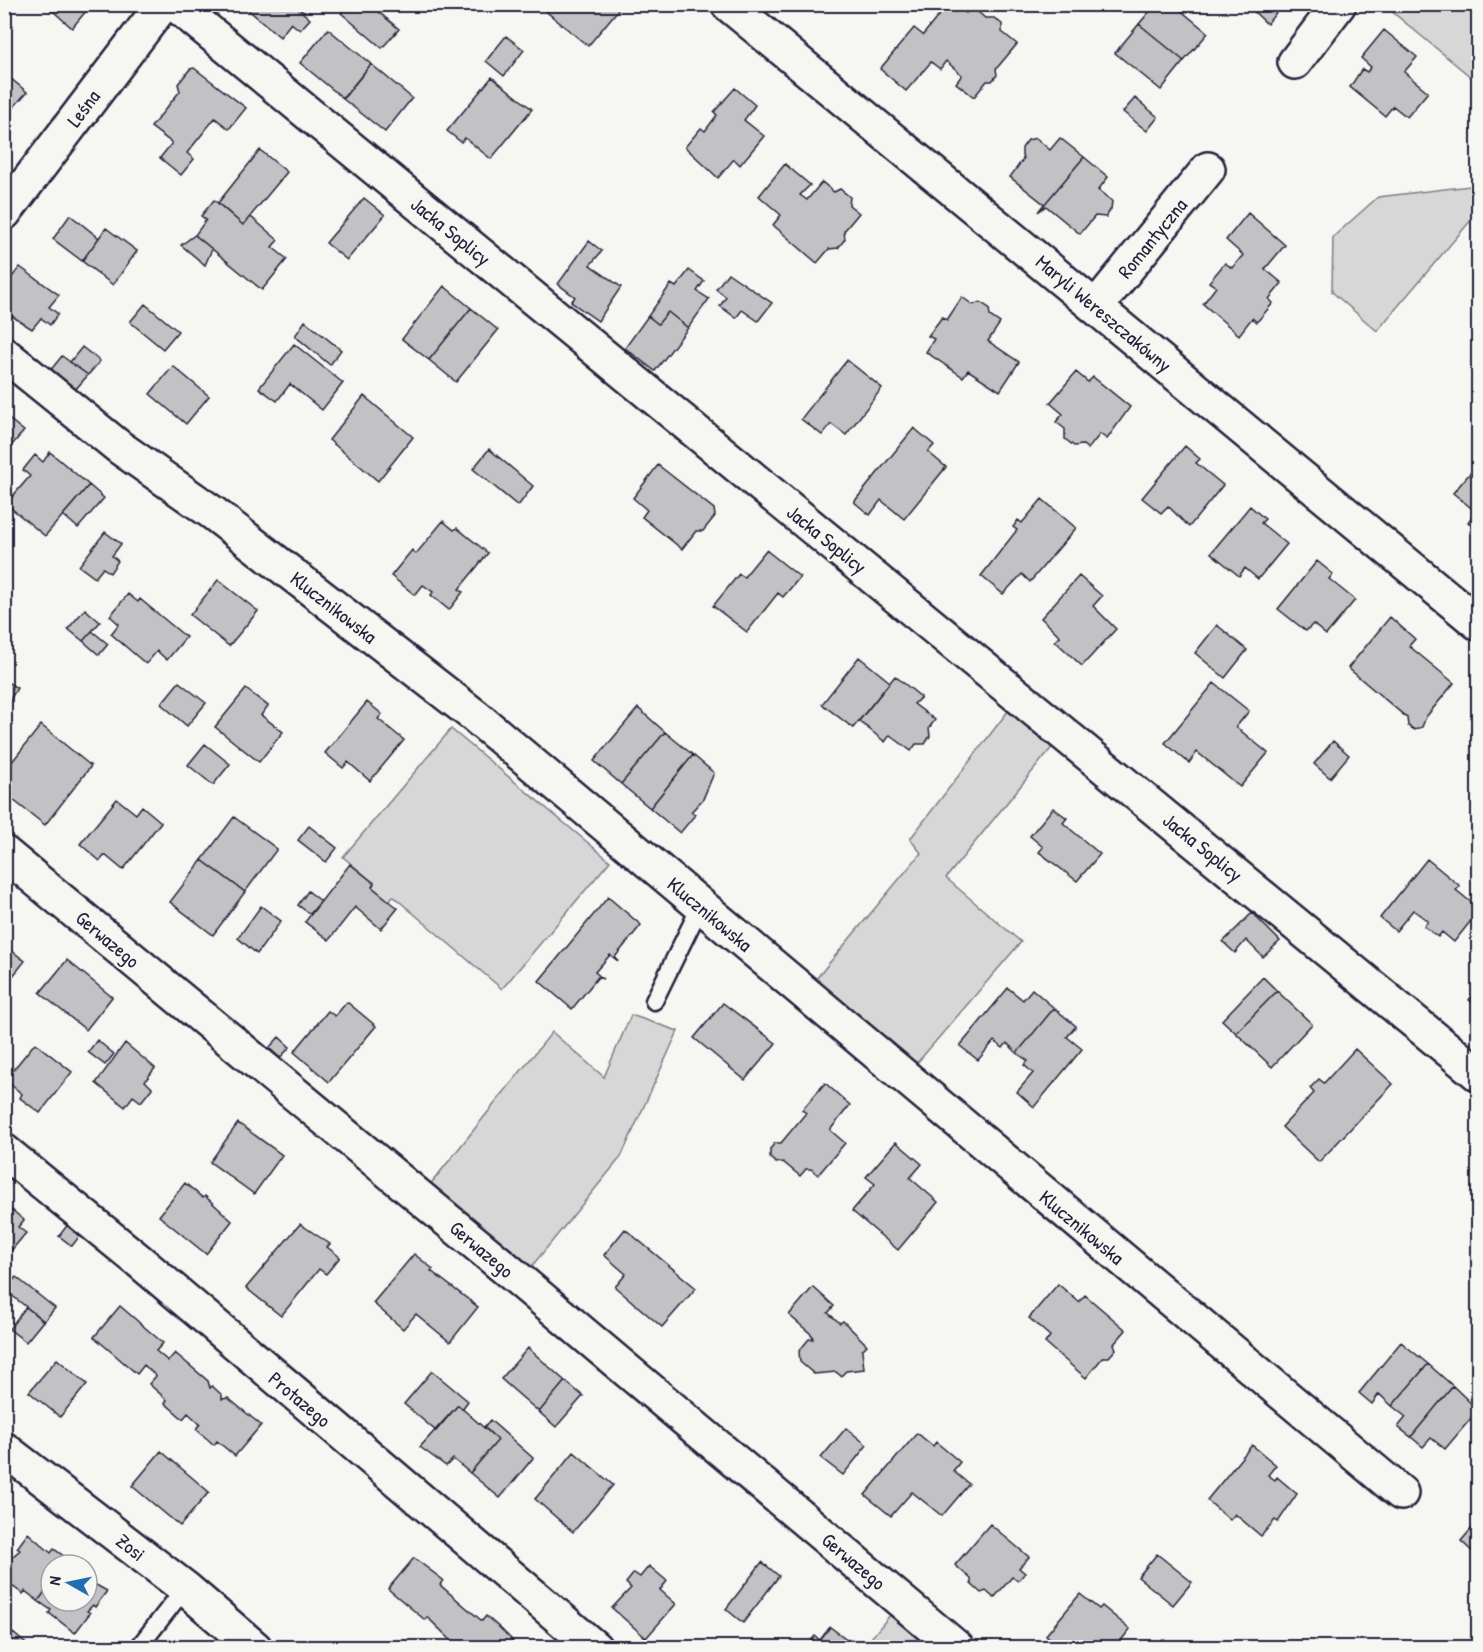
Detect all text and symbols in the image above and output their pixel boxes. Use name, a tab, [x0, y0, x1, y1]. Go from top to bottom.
street label: Leśna	[60, 84, 106, 132]
street label: Jacka Soplicy	[405, 190, 497, 272]
street label: Romantyczna	[1111, 192, 1193, 284]
street label: Maryli Wereszczakówny	[1030, 248, 1178, 378]
street label: Jacka Soplicy	[781, 498, 873, 580]
street label: Klucznikowska	[285, 565, 383, 649]
street label: Jacka Soplicy	[1157, 806, 1249, 888]
street label: Klucznikowska	[662, 871, 758, 958]
street label: Gerwazego	[70, 904, 146, 974]
street label: Klucznikowska	[1034, 1184, 1130, 1271]
street label: Gerwazego	[444, 1214, 520, 1284]
street label: Protazego	[263, 1365, 337, 1433]
street label: Gerwazego	[816, 1526, 892, 1596]
street label: Zosi	[111, 1527, 151, 1567]
north arrow	[39, 1553, 99, 1613]
text: N	[43, 1574, 66, 1587]

